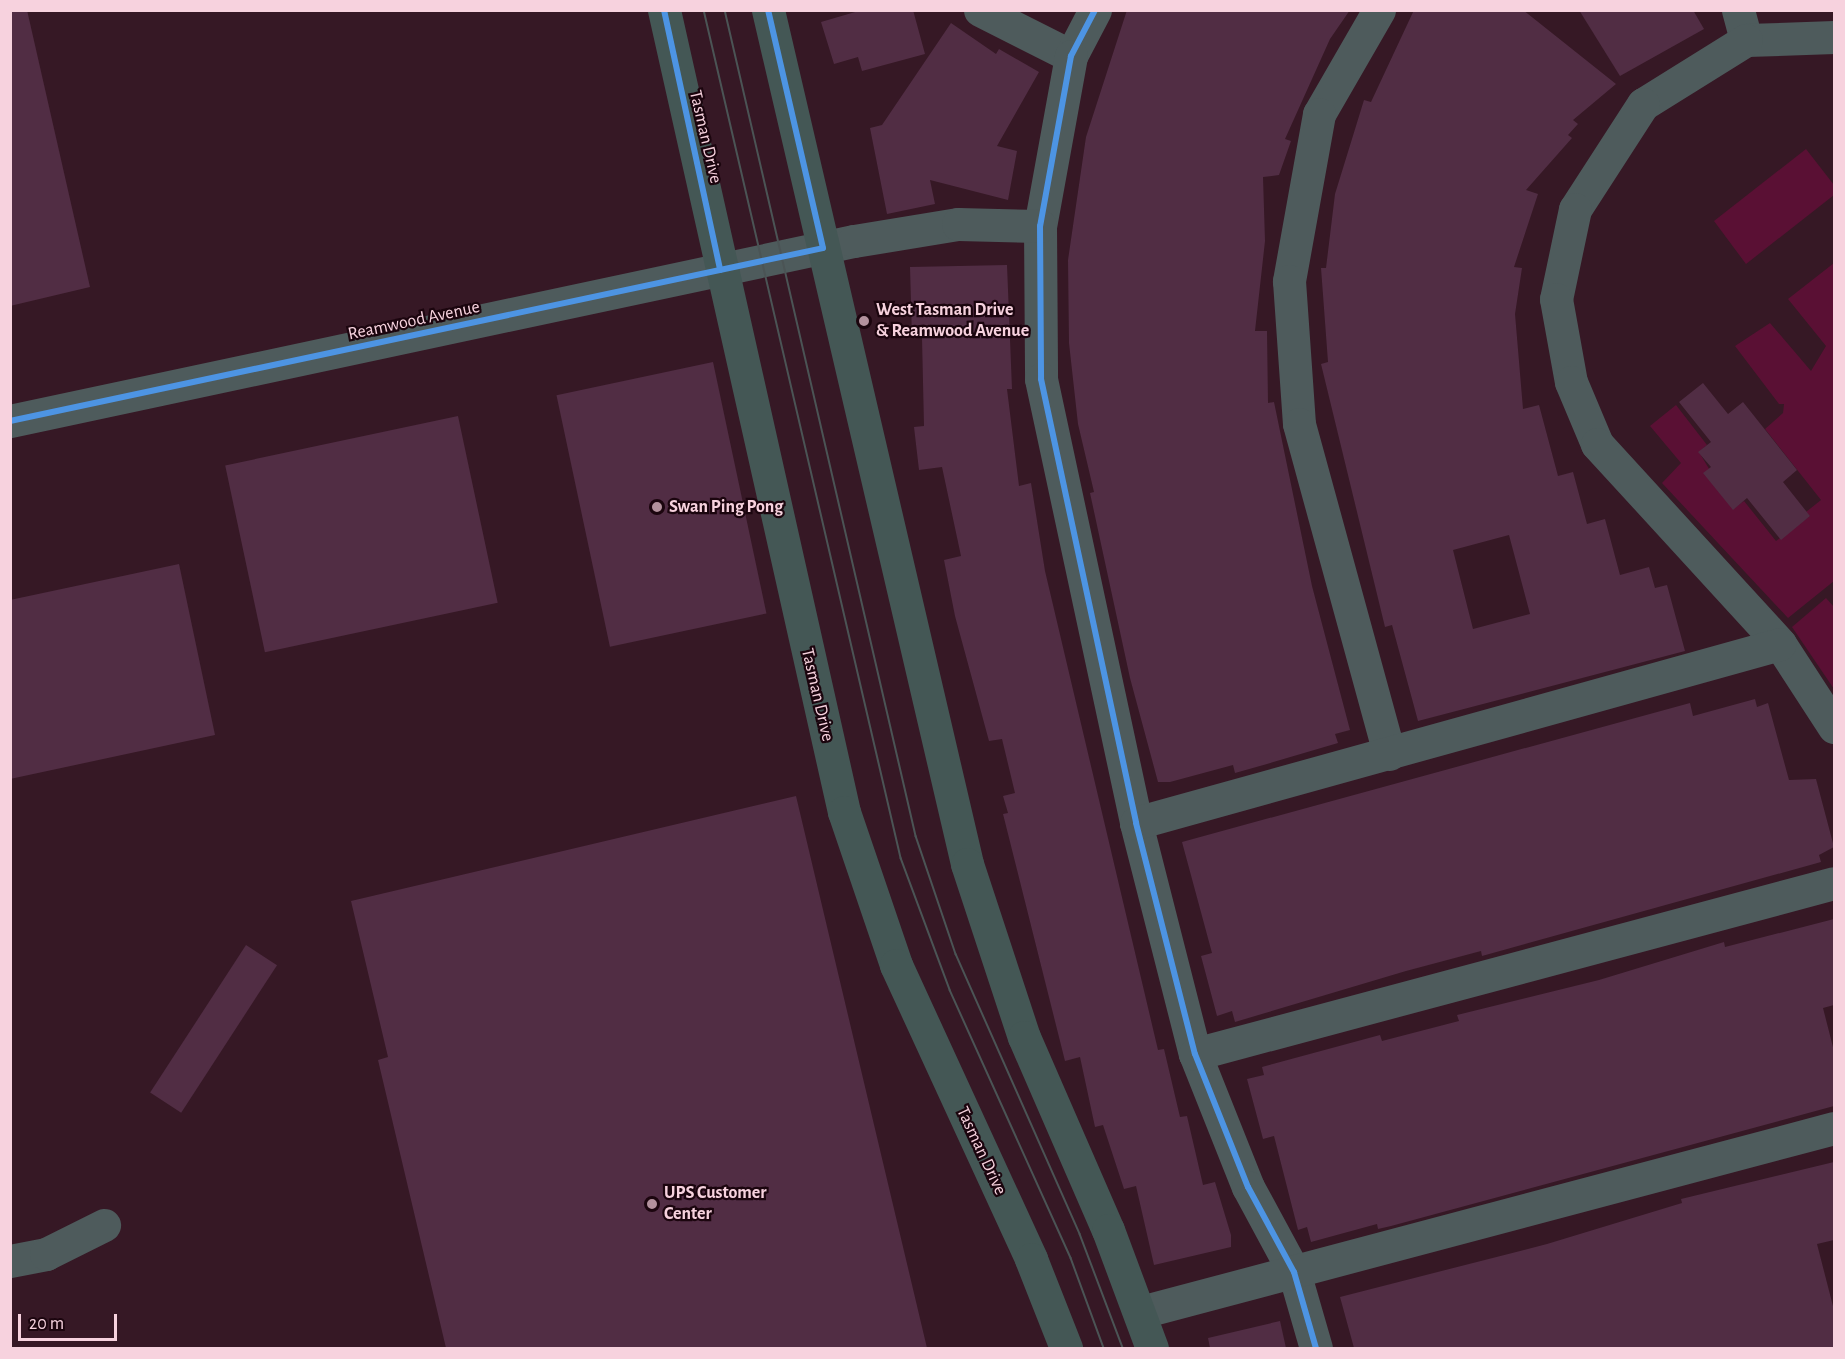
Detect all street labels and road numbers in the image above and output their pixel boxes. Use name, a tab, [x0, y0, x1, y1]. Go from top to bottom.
street label: Tasman Drive	[684, 88, 726, 186]
street label: Reamwood Avenue	[346, 296, 482, 346]
street label: Tasman Drive	[796, 646, 838, 744]
street label: Tasman Drive	[951, 1103, 1011, 1199]

